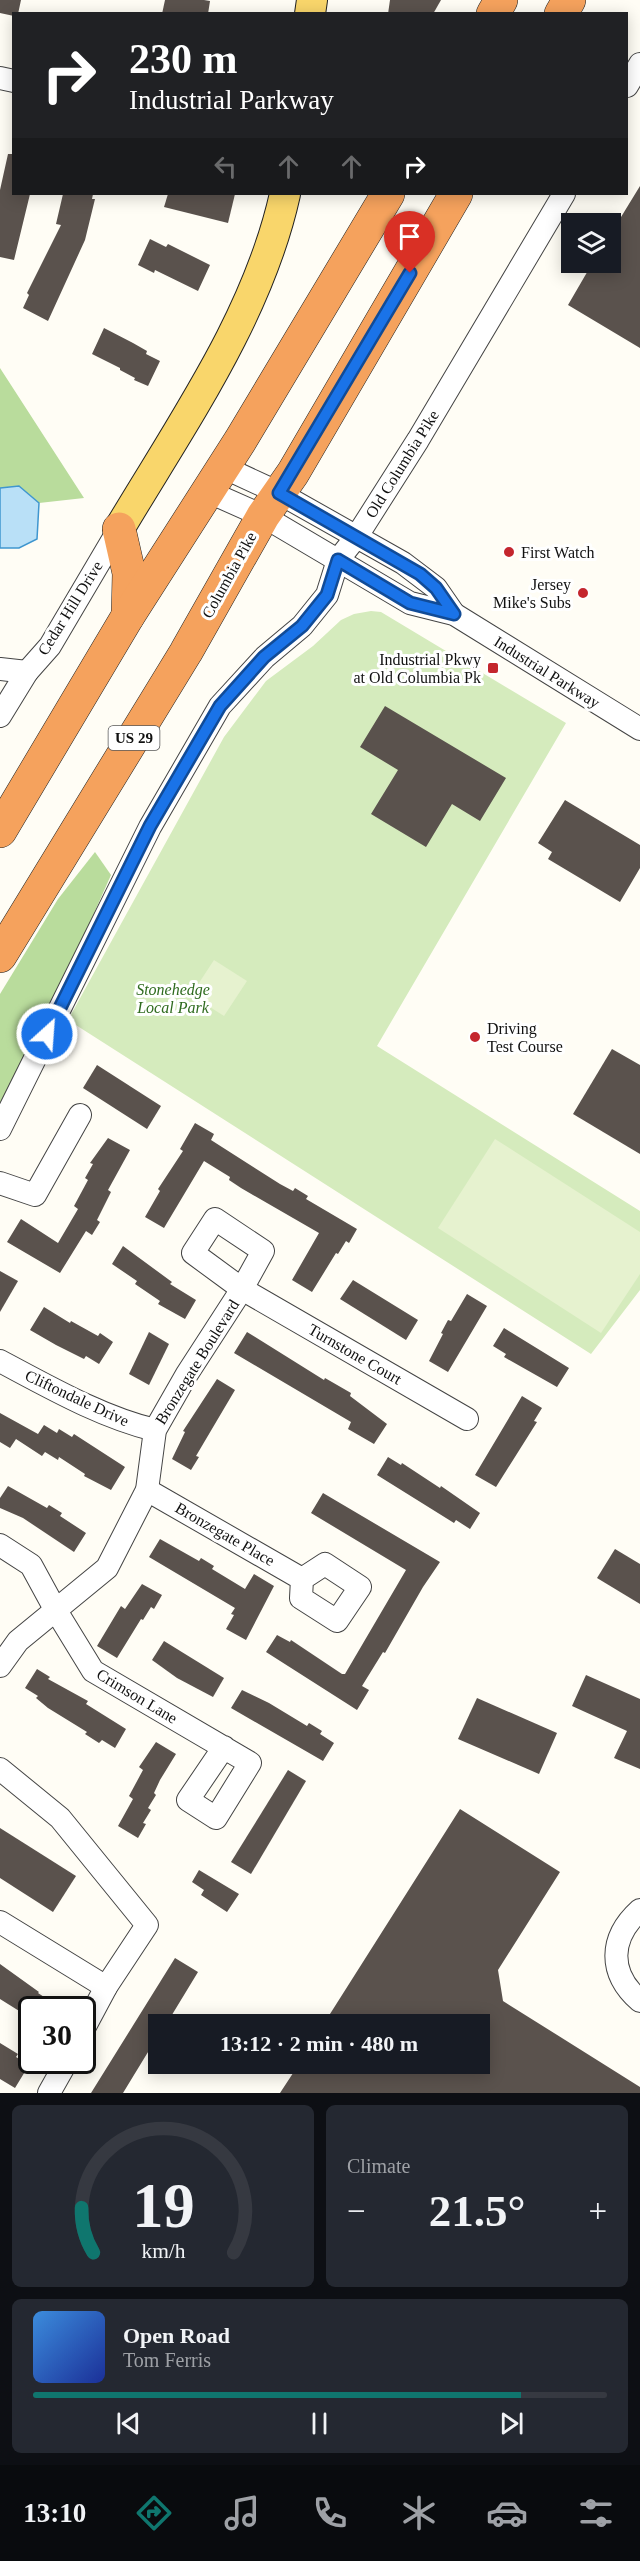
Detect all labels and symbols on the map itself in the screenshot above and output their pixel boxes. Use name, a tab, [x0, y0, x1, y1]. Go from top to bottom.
pin	[384, 211, 435, 273]
street label: Old Columbia Pike	[362, 407, 442, 521]
street label: Columbia Pike	[198, 529, 260, 621]
place label: First Watch	[521, 544, 595, 561]
marker: First Watch	[502, 545, 516, 559]
street label: Cedar Hill Drive	[34, 558, 106, 658]
place label: Jersey Mike's Subs	[493, 576, 571, 611]
marker: Jersey Mike's Subs	[576, 586, 590, 600]
street label: Industrial Parkway	[491, 633, 603, 712]
place label: Industrial Pkwy at Old Columbia Pk	[353, 651, 481, 686]
marker: Industrial Pkwy at Old Columbia Pk	[486, 661, 500, 675]
road number: US 29	[108, 726, 160, 750]
park label: Stonehedge Local Park	[136, 981, 210, 1016]
position arrow	[15, 1002, 79, 1066]
place label: Driving Test Course	[487, 1020, 563, 1055]
marker: Driving Test Course	[468, 1030, 482, 1044]
street label: Bronzegate Boulevard	[152, 1297, 243, 1428]
street label: Turnstone Court	[305, 1320, 405, 1388]
street label: Cliftondale Drive	[22, 1367, 132, 1429]
street label: Bronzegate Place	[172, 1499, 278, 1570]
street label: Crimson Lane	[94, 1665, 180, 1727]
speed limit sign: 30	[18, 1996, 96, 2074]

